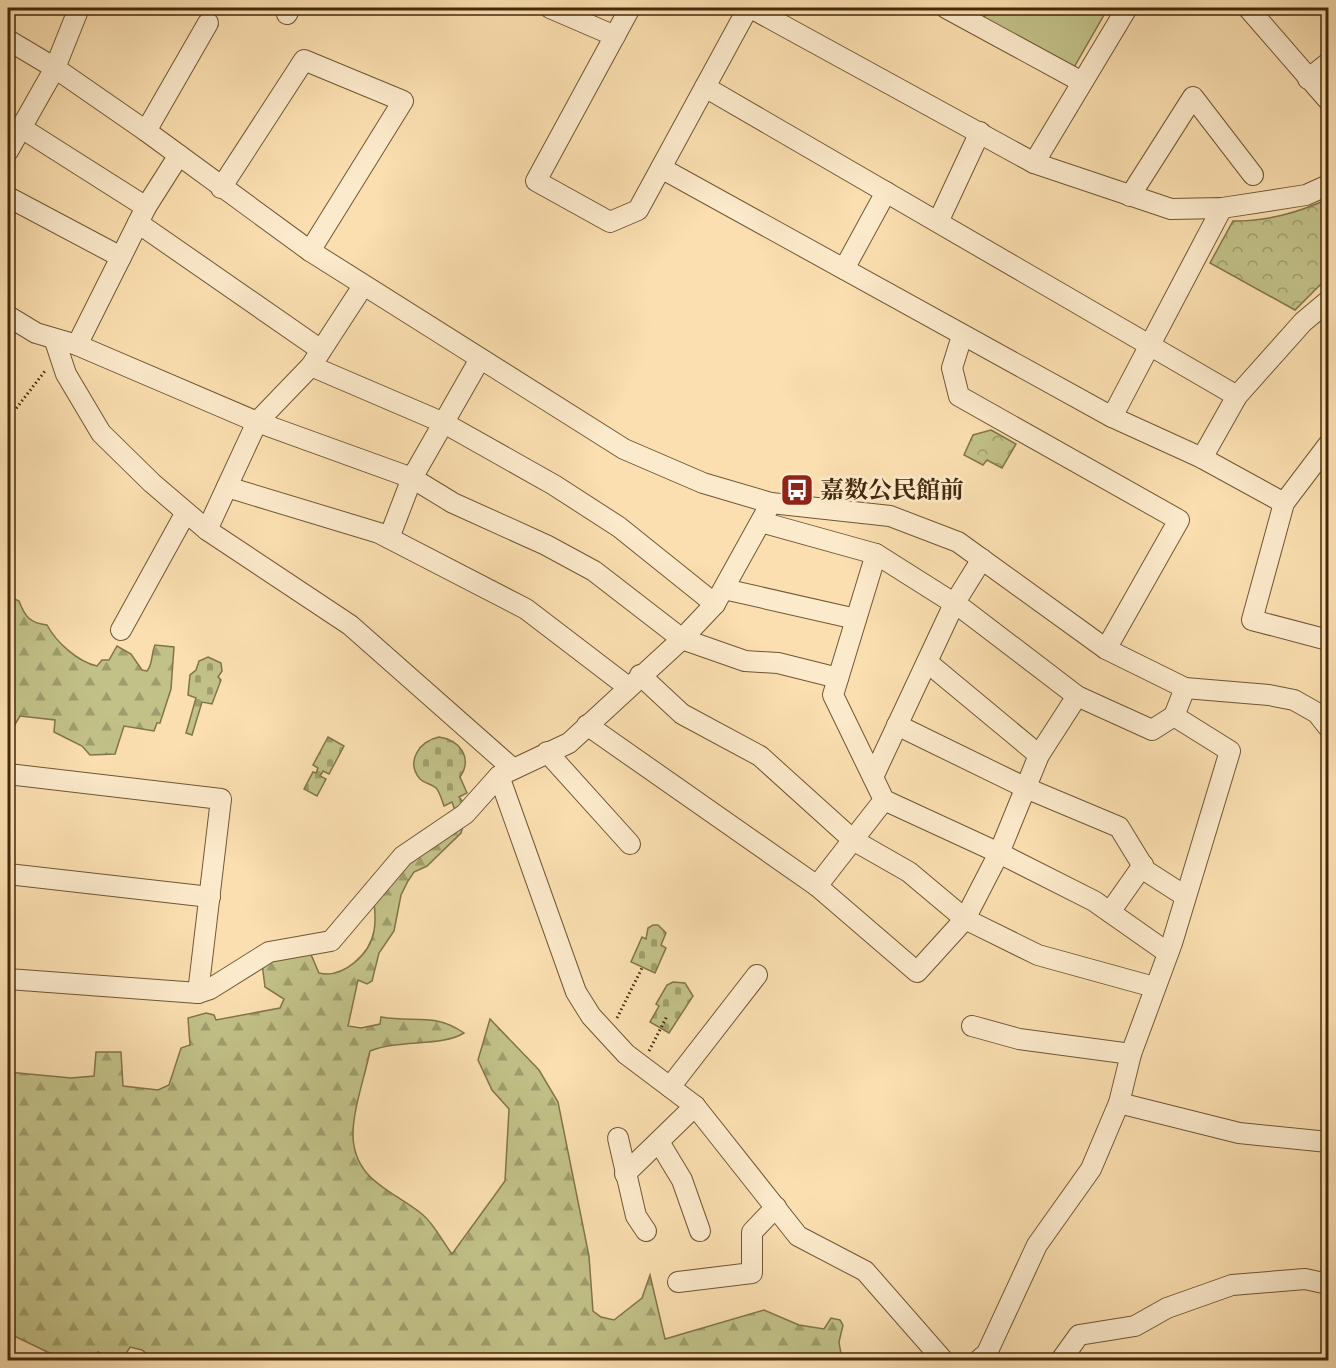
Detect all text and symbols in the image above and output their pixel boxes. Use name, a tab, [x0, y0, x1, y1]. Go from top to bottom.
bus stop icon: 嘉数公民館前	[779, 472, 815, 508]
place label: 嘉数公民館前	[820, 472, 964, 507]

